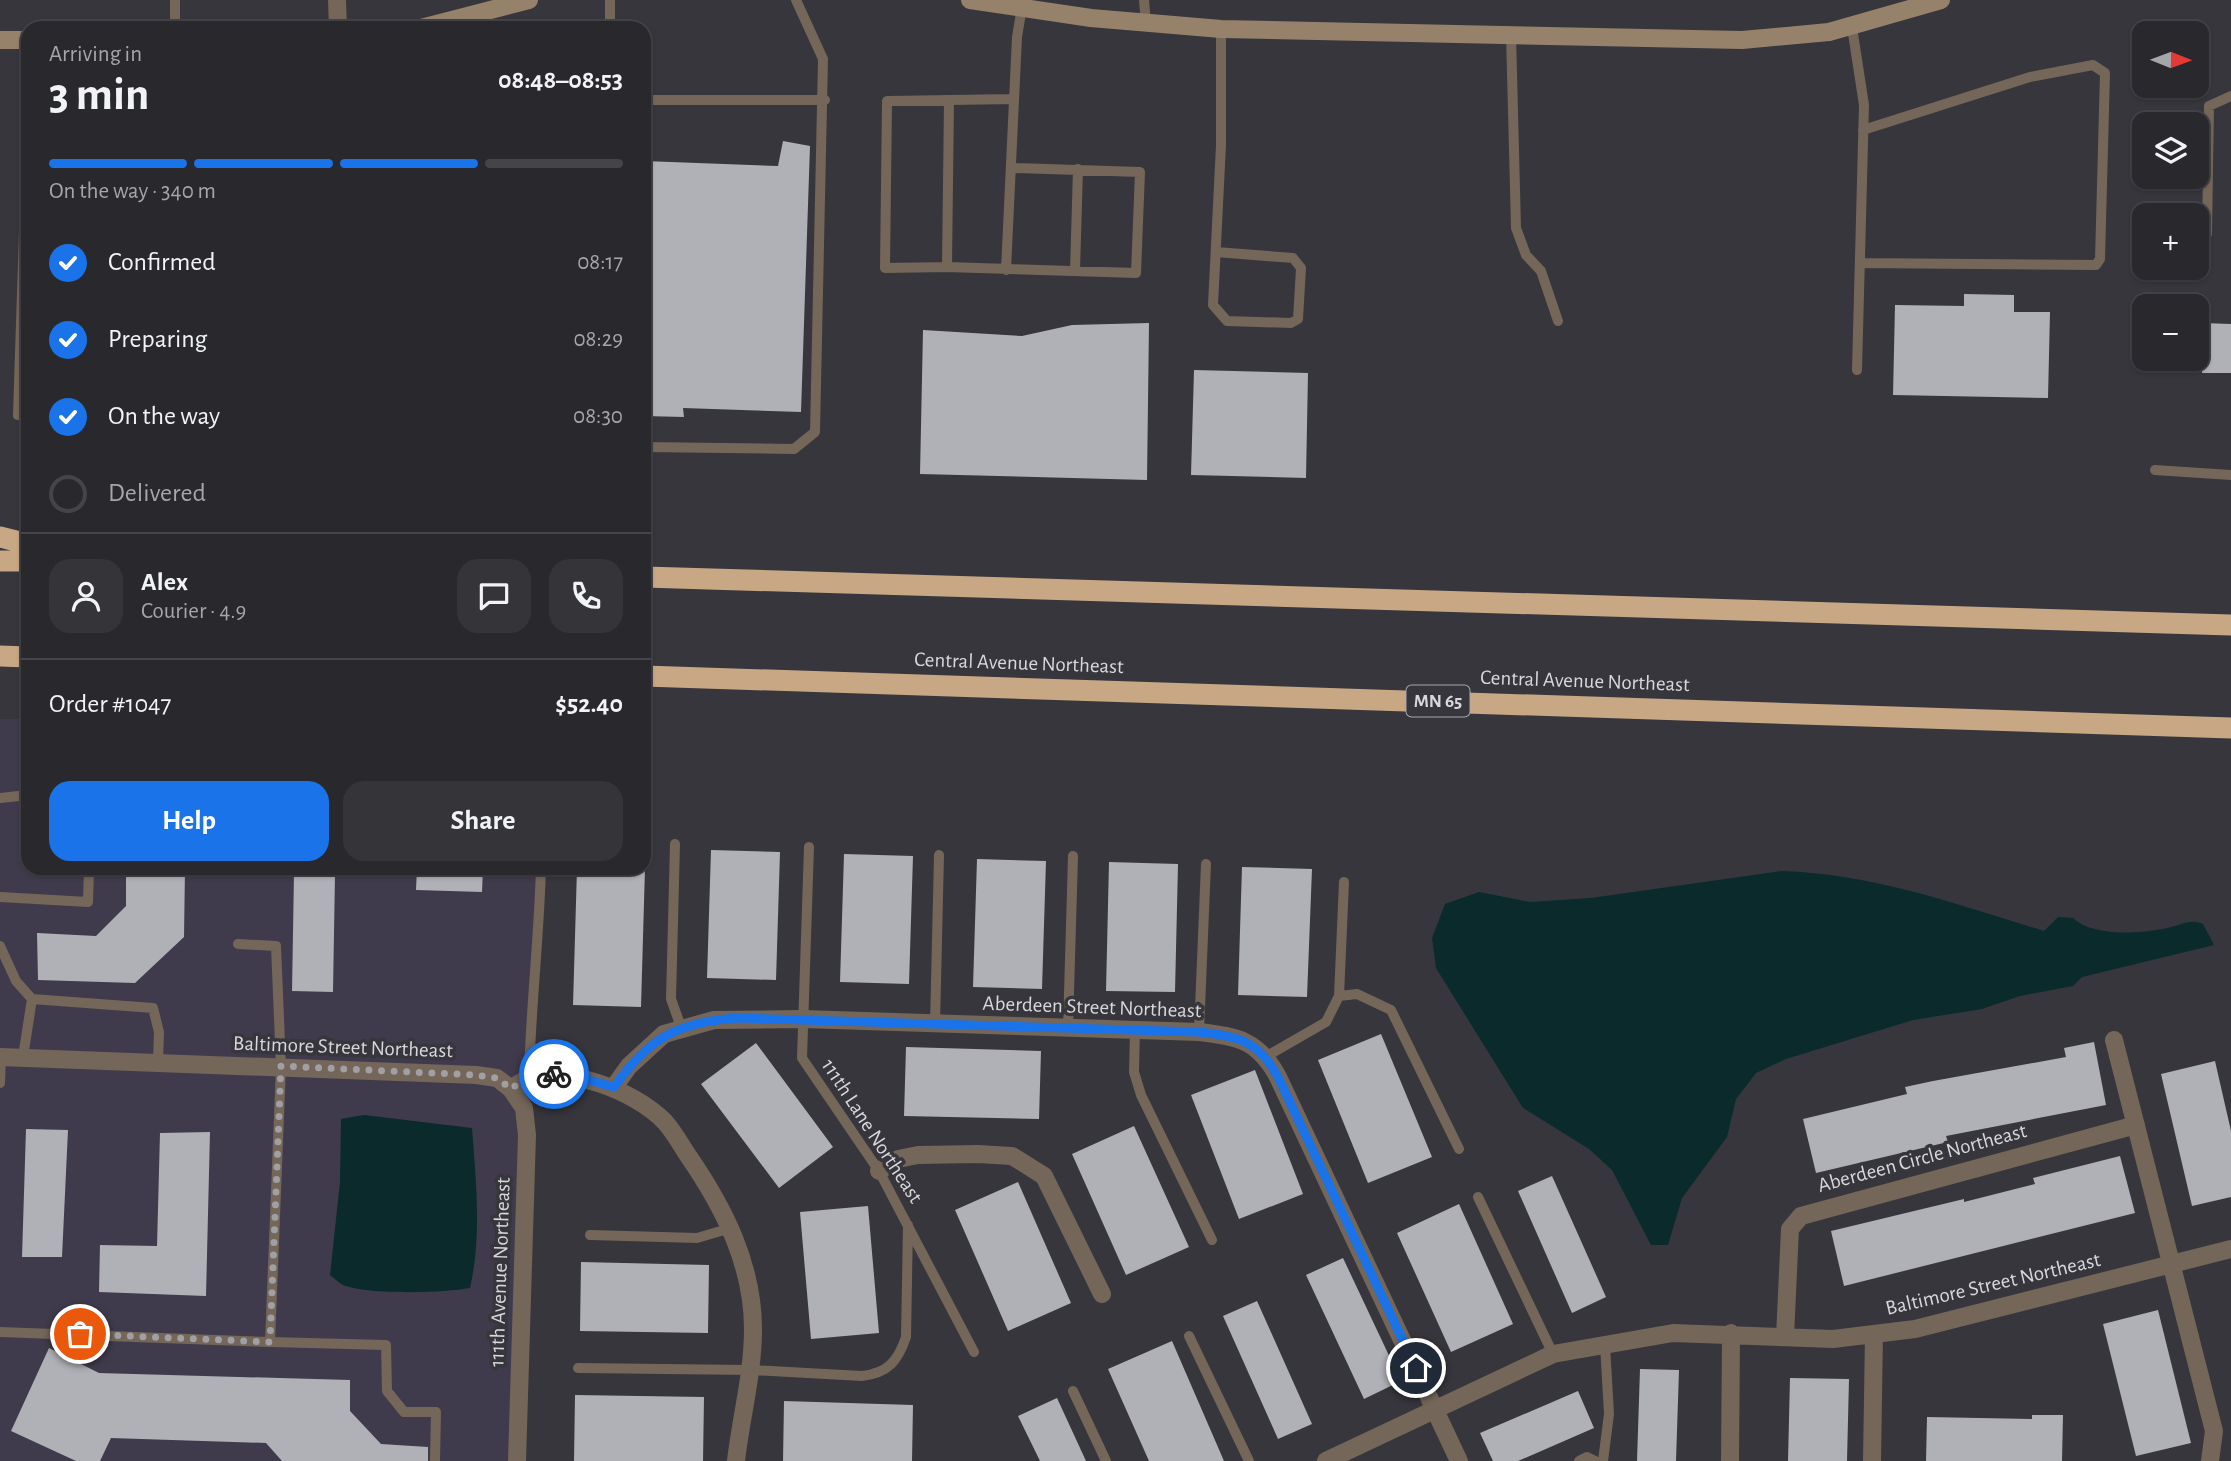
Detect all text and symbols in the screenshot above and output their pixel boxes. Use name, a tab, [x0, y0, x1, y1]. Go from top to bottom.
north arrow	[2132, 21, 2208, 98]
map controls	[2132, 21, 2209, 371]
text: Arriving in	[49, 43, 142, 66]
text: 08:48–08:53	[498, 67, 623, 93]
text: 3 min	[49, 72, 149, 118]
button: layers	[2132, 112, 2209, 189]
text: On the way · 340 m	[49, 180, 216, 203]
button: +	[2132, 203, 2209, 280]
icon: check	[49, 244, 87, 282]
text: Confirmed	[108, 249, 216, 275]
text: 08:17	[577, 251, 623, 274]
button: −	[2132, 294, 2209, 371]
icon: check	[49, 321, 87, 359]
text: Preparing	[108, 326, 207, 352]
text: 08:29	[573, 328, 623, 351]
icon: check	[49, 398, 87, 436]
text: On the way	[108, 403, 220, 429]
text: 08:30	[573, 405, 623, 428]
text: Delivered	[108, 480, 206, 506]
button: person	[49, 559, 123, 633]
button: chat	[457, 559, 531, 633]
button: phone	[549, 559, 623, 633]
text: Alex	[141, 569, 188, 595]
text: Courier · 4.9	[141, 600, 246, 623]
street label: Central Avenue Northeast	[914, 649, 1124, 677]
street label: Central Avenue Northeast	[1480, 667, 1690, 695]
road number: MN 65	[1406, 686, 1470, 716]
text: Order #1047	[49, 691, 171, 717]
text: $52.40	[555, 691, 623, 717]
button: Help	[49, 781, 329, 861]
button: Share	[343, 781, 623, 861]
street label: Aberdeen Street Northeast	[982, 993, 1202, 1021]
street label: Baltimore Street Northeast	[233, 1033, 454, 1061]
courier	[519, 1039, 589, 1109]
icon: bike	[535, 1055, 573, 1093]
street label: 111th Lane Northeast	[818, 1055, 927, 1207]
street label: Aberdeen Circle Northeast	[1815, 1120, 2029, 1196]
street label: 111th Avenue Northeast	[486, 1177, 514, 1367]
street label: Baltimore Street Northeast	[1883, 1249, 2103, 1319]
pin	[50, 1304, 110, 1364]
icon: bag	[61, 1315, 99, 1353]
pin	[1386, 1338, 1446, 1398]
icon: home	[1397, 1349, 1435, 1387]

